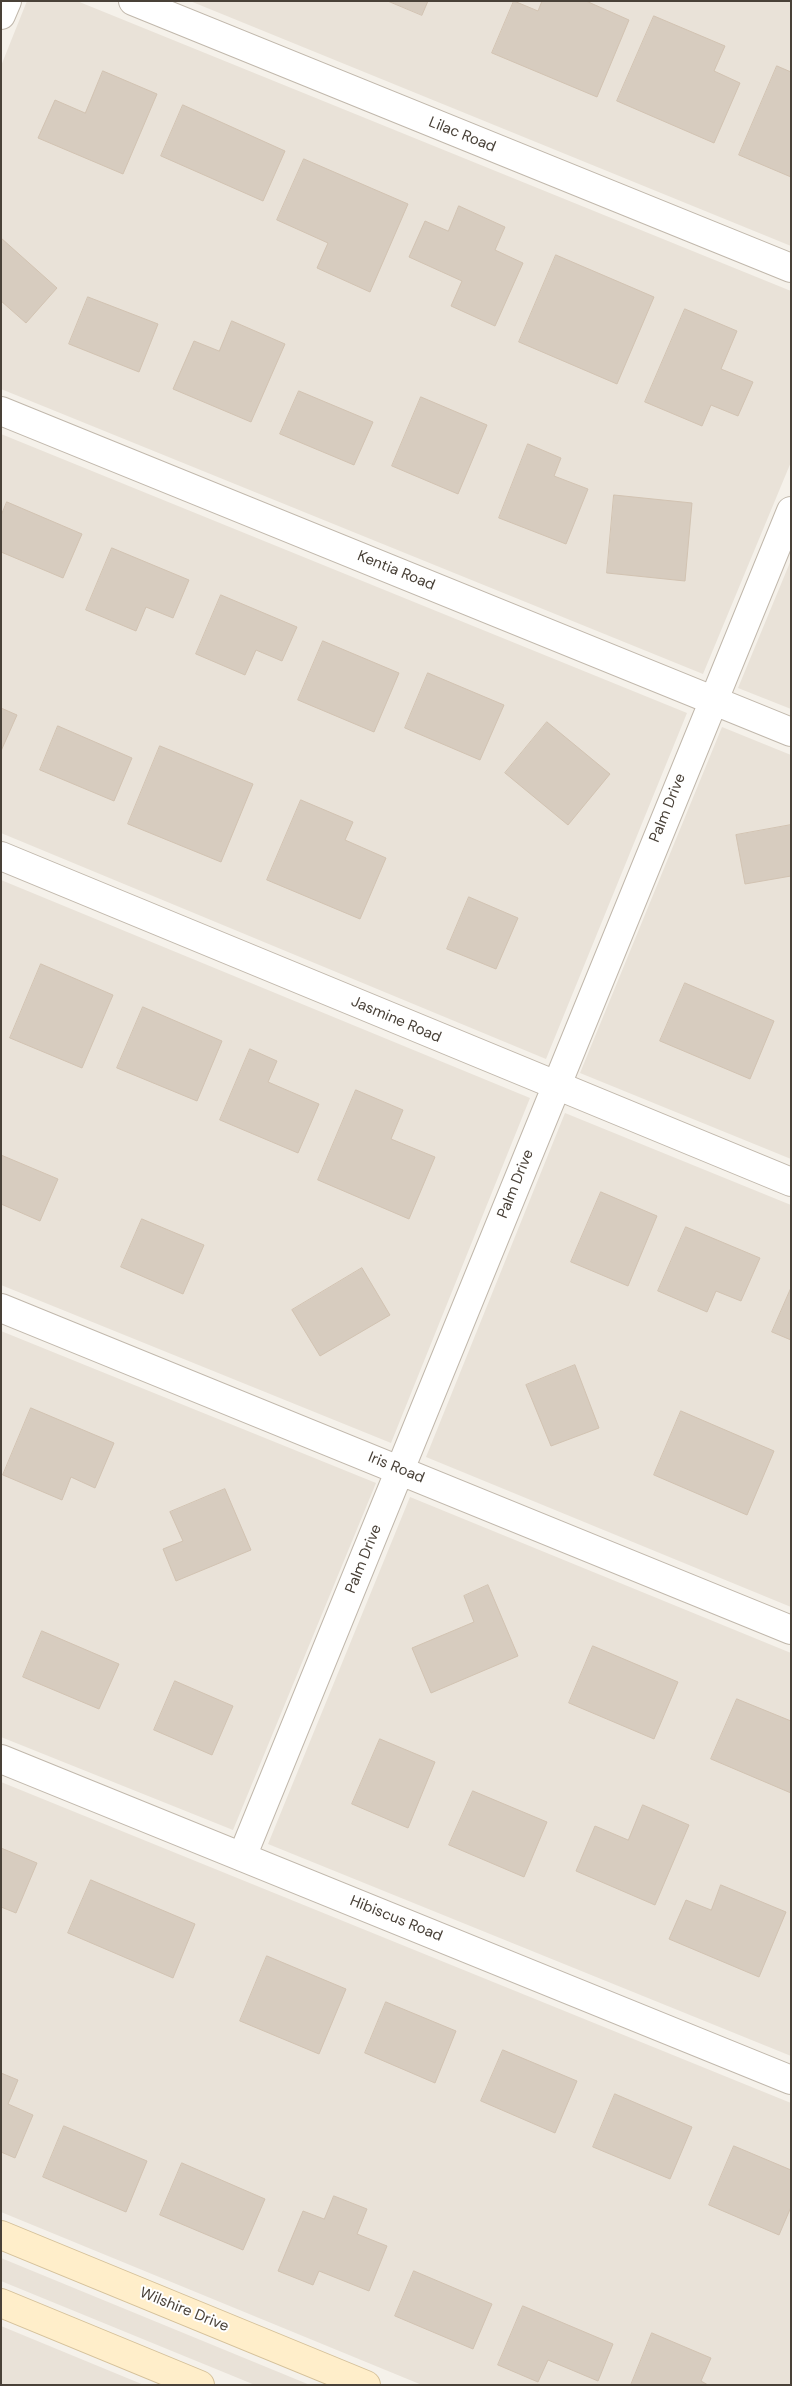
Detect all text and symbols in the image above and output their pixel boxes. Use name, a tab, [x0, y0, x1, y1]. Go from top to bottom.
street label: Lilac Road	[426, 113, 498, 157]
street label: Kentia Road	[355, 547, 437, 595]
street label: Palm Drive	[646, 771, 690, 845]
street label: Jasmine Road	[348, 993, 444, 1047]
street label: Palm Drive	[494, 1147, 538, 1221]
street label: Iris Road	[365, 1449, 427, 1487]
street label: Palm Drive	[342, 1522, 386, 1596]
street label: Hibiscus Road	[347, 1892, 445, 1946]
street label: Wilshire Drive	[137, 2284, 231, 2336]

